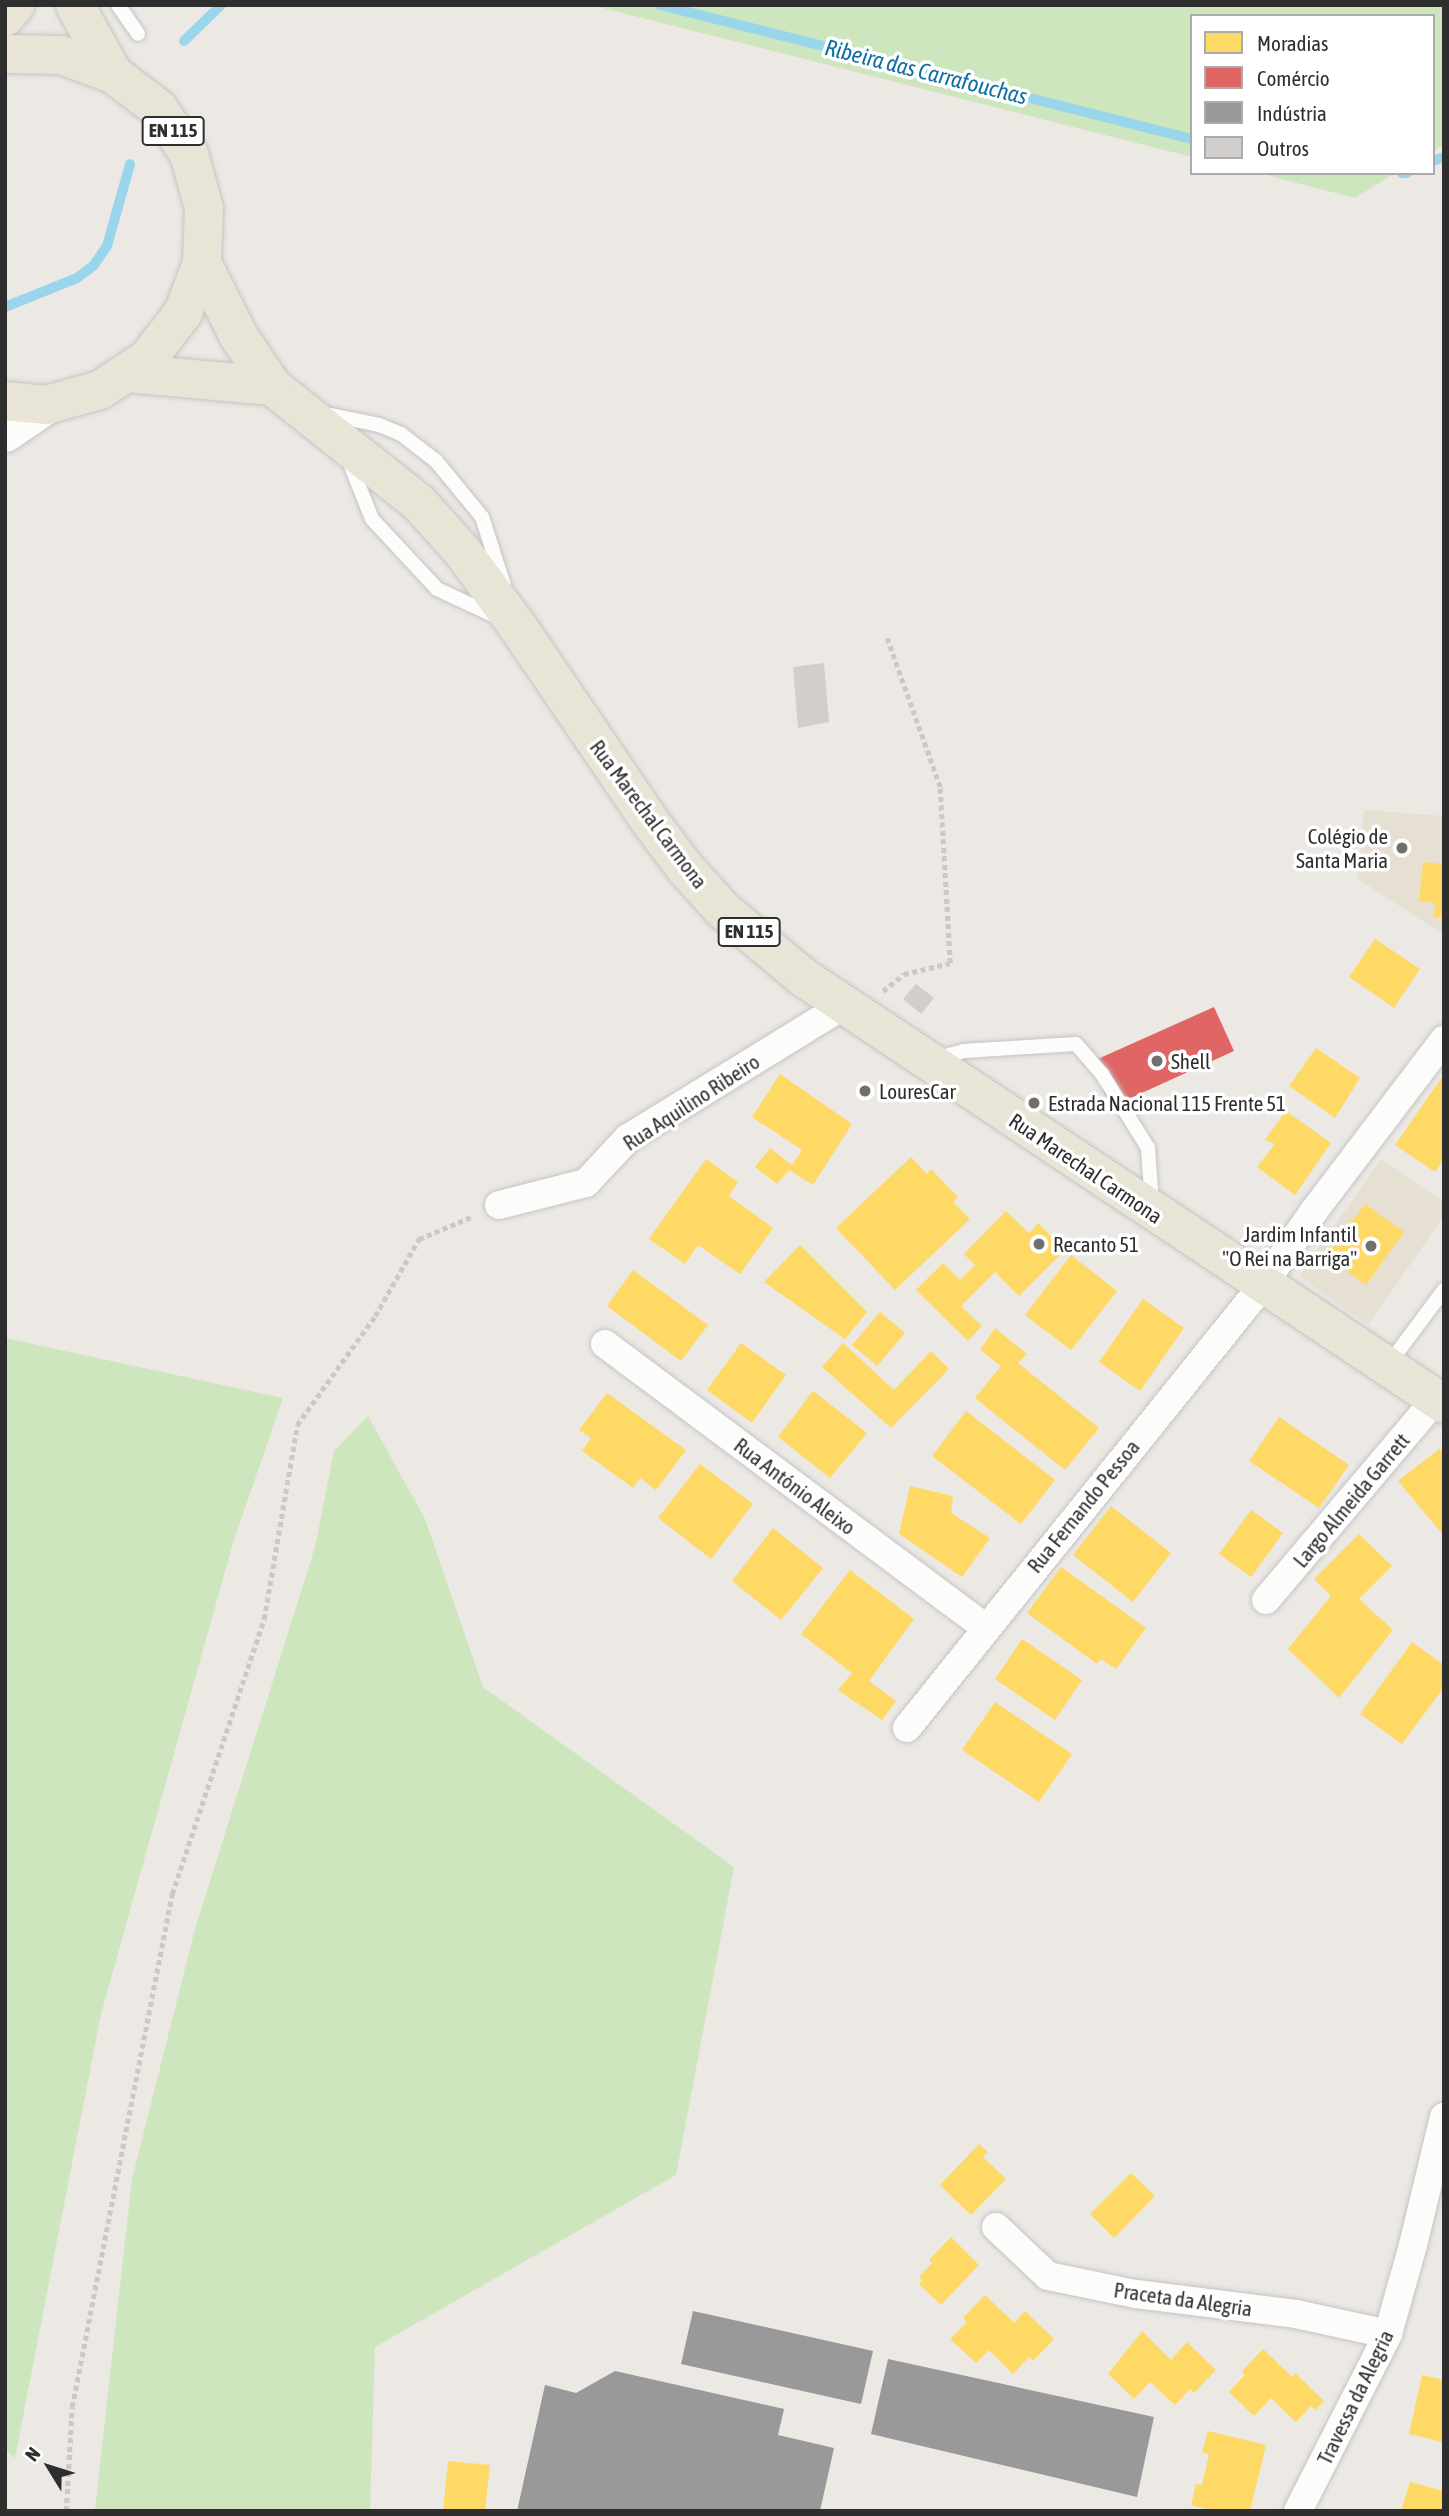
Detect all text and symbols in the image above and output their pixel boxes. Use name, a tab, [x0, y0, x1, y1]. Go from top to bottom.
legend	[1190, 14, 1435, 175]
text: Moradias	[1257, 31, 1328, 55]
water label: Ribeira das Carrafouchas	[822, 33, 1030, 111]
text: Comércio	[1257, 66, 1330, 90]
text: Indústria	[1257, 101, 1327, 125]
road number: EN 115	[142, 116, 204, 146]
text: Outros	[1257, 136, 1309, 160]
street label: Rua Marechal Carmona	[585, 735, 713, 893]
place label: Colégio de Santa Maria	[1296, 823, 1388, 873]
marker: Colégio de Santa Maria	[1394, 840, 1410, 856]
road number: EN 115	[718, 916, 780, 948]
place label: Shell	[1171, 1048, 1211, 1074]
street label: Rua Aquilino Ribeiro	[618, 1049, 764, 1155]
marker: Shell	[1149, 1053, 1165, 1069]
place label: LouresCar	[879, 1078, 956, 1104]
marker: LouresCar	[857, 1083, 873, 1099]
place label: Estrada Nacional 115 Frente 51	[1048, 1090, 1286, 1116]
marker: Estrada Nacional 115 Frente 51	[1026, 1095, 1042, 1111]
street label: Rua Marechal Carmona	[1005, 1107, 1167, 1229]
place label: Jardim Infantil "O Rei na Barriga"	[1222, 1221, 1357, 1271]
place label: Recanto 51	[1053, 1231, 1139, 1257]
marker: Recanto 51	[1031, 1236, 1047, 1252]
marker: Jardim Infantil "O Rei na Barriga"	[1363, 1238, 1379, 1254]
street label: Largo Almeida Garrett	[1287, 1428, 1415, 1572]
street label: Rua António Aleixo	[729, 1432, 861, 1540]
street label: Rua Fernando Pessoa	[1022, 1434, 1144, 1578]
street label: Praceta da Alegria	[1112, 2277, 1254, 2321]
street label: Travessa da Alegria	[1312, 2326, 1398, 2468]
north arrow	[14, 2432, 84, 2502]
text: N	[20, 2443, 45, 2465]

